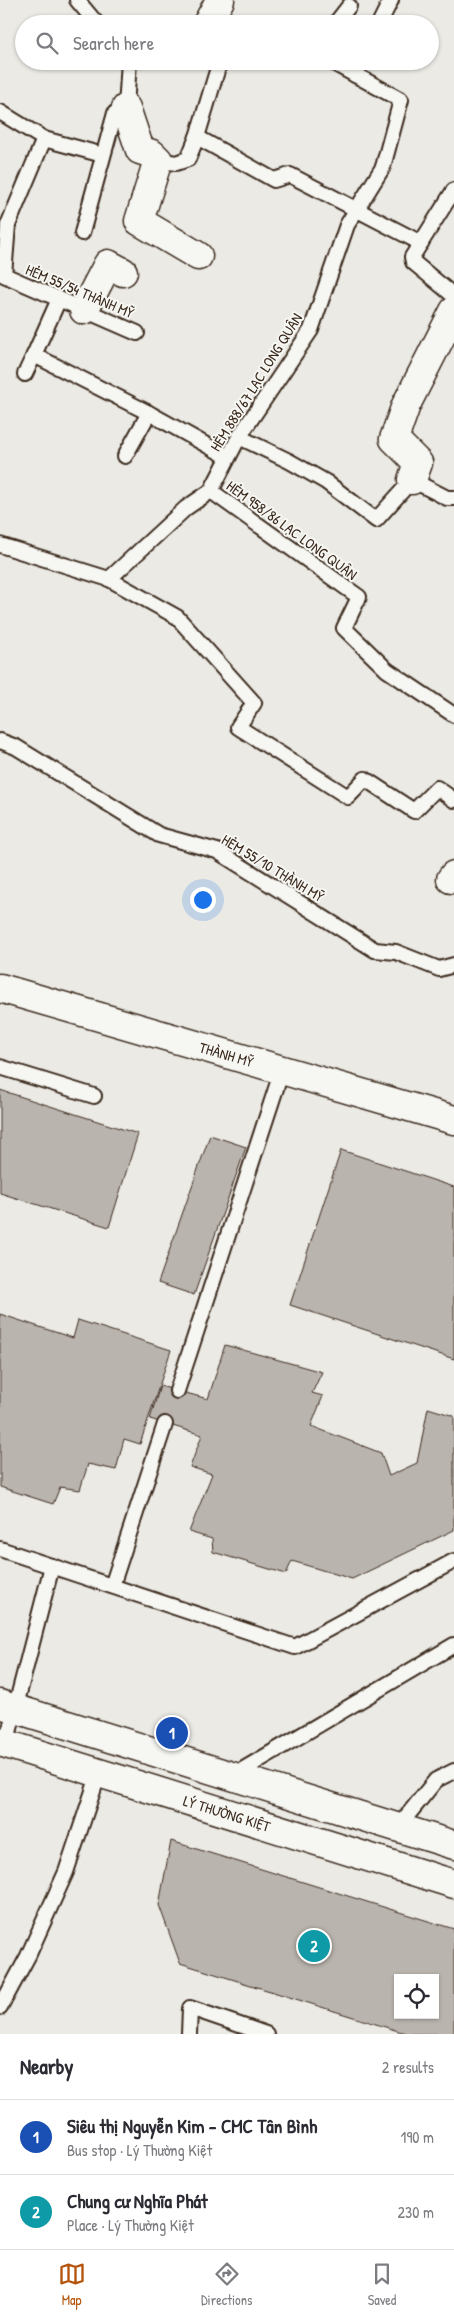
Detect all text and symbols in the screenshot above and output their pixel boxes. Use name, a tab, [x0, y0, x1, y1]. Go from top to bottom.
search box	[15, 15, 439, 70]
icon: search	[33, 29, 61, 57]
text: Search here	[73, 30, 154, 56]
street label: HẺM 55/54 THÀNH MỸ	[23, 259, 138, 323]
street label: HẺM 888/67 LẠC LONG QUÂN	[205, 309, 307, 455]
street label: HẺM 958/86 LẠC LONG QUÂN	[222, 475, 362, 585]
street label: HẺM 55/10 THÀNH MỸ	[218, 829, 328, 907]
your location	[190, 887, 216, 913]
street label: THÀNH MỸ	[197, 1036, 257, 1072]
pin: 1	[156, 1714, 188, 1752]
street label: LÝ THƯỜNG KIỆT	[181, 1790, 274, 1837]
pin: 2	[298, 1927, 330, 1965]
map controls	[394, 1974, 439, 2019]
button: locate	[394, 1974, 439, 2019]
text: Nearby	[20, 2052, 73, 2081]
text: 2 results	[382, 2056, 434, 2078]
text: Siêu thị Nguyễn Kim - CMC Tân Bình	[67, 2113, 317, 2139]
text: 1	[33, 2126, 39, 2148]
text: 190 m	[401, 2126, 434, 2148]
text: Bus stop · Lý Thường Kiệt	[67, 2139, 212, 2161]
text: Chung cư Nghĩa Phát	[67, 2188, 207, 2214]
text: 2	[32, 2201, 40, 2223]
text: 230 m	[398, 2201, 434, 2223]
text: Place · Lý Thường Kiệt	[67, 2214, 194, 2236]
tab: Map	[58, 2260, 86, 2309]
tab: Directions	[201, 2260, 252, 2309]
tab: Saved	[368, 2260, 396, 2309]

